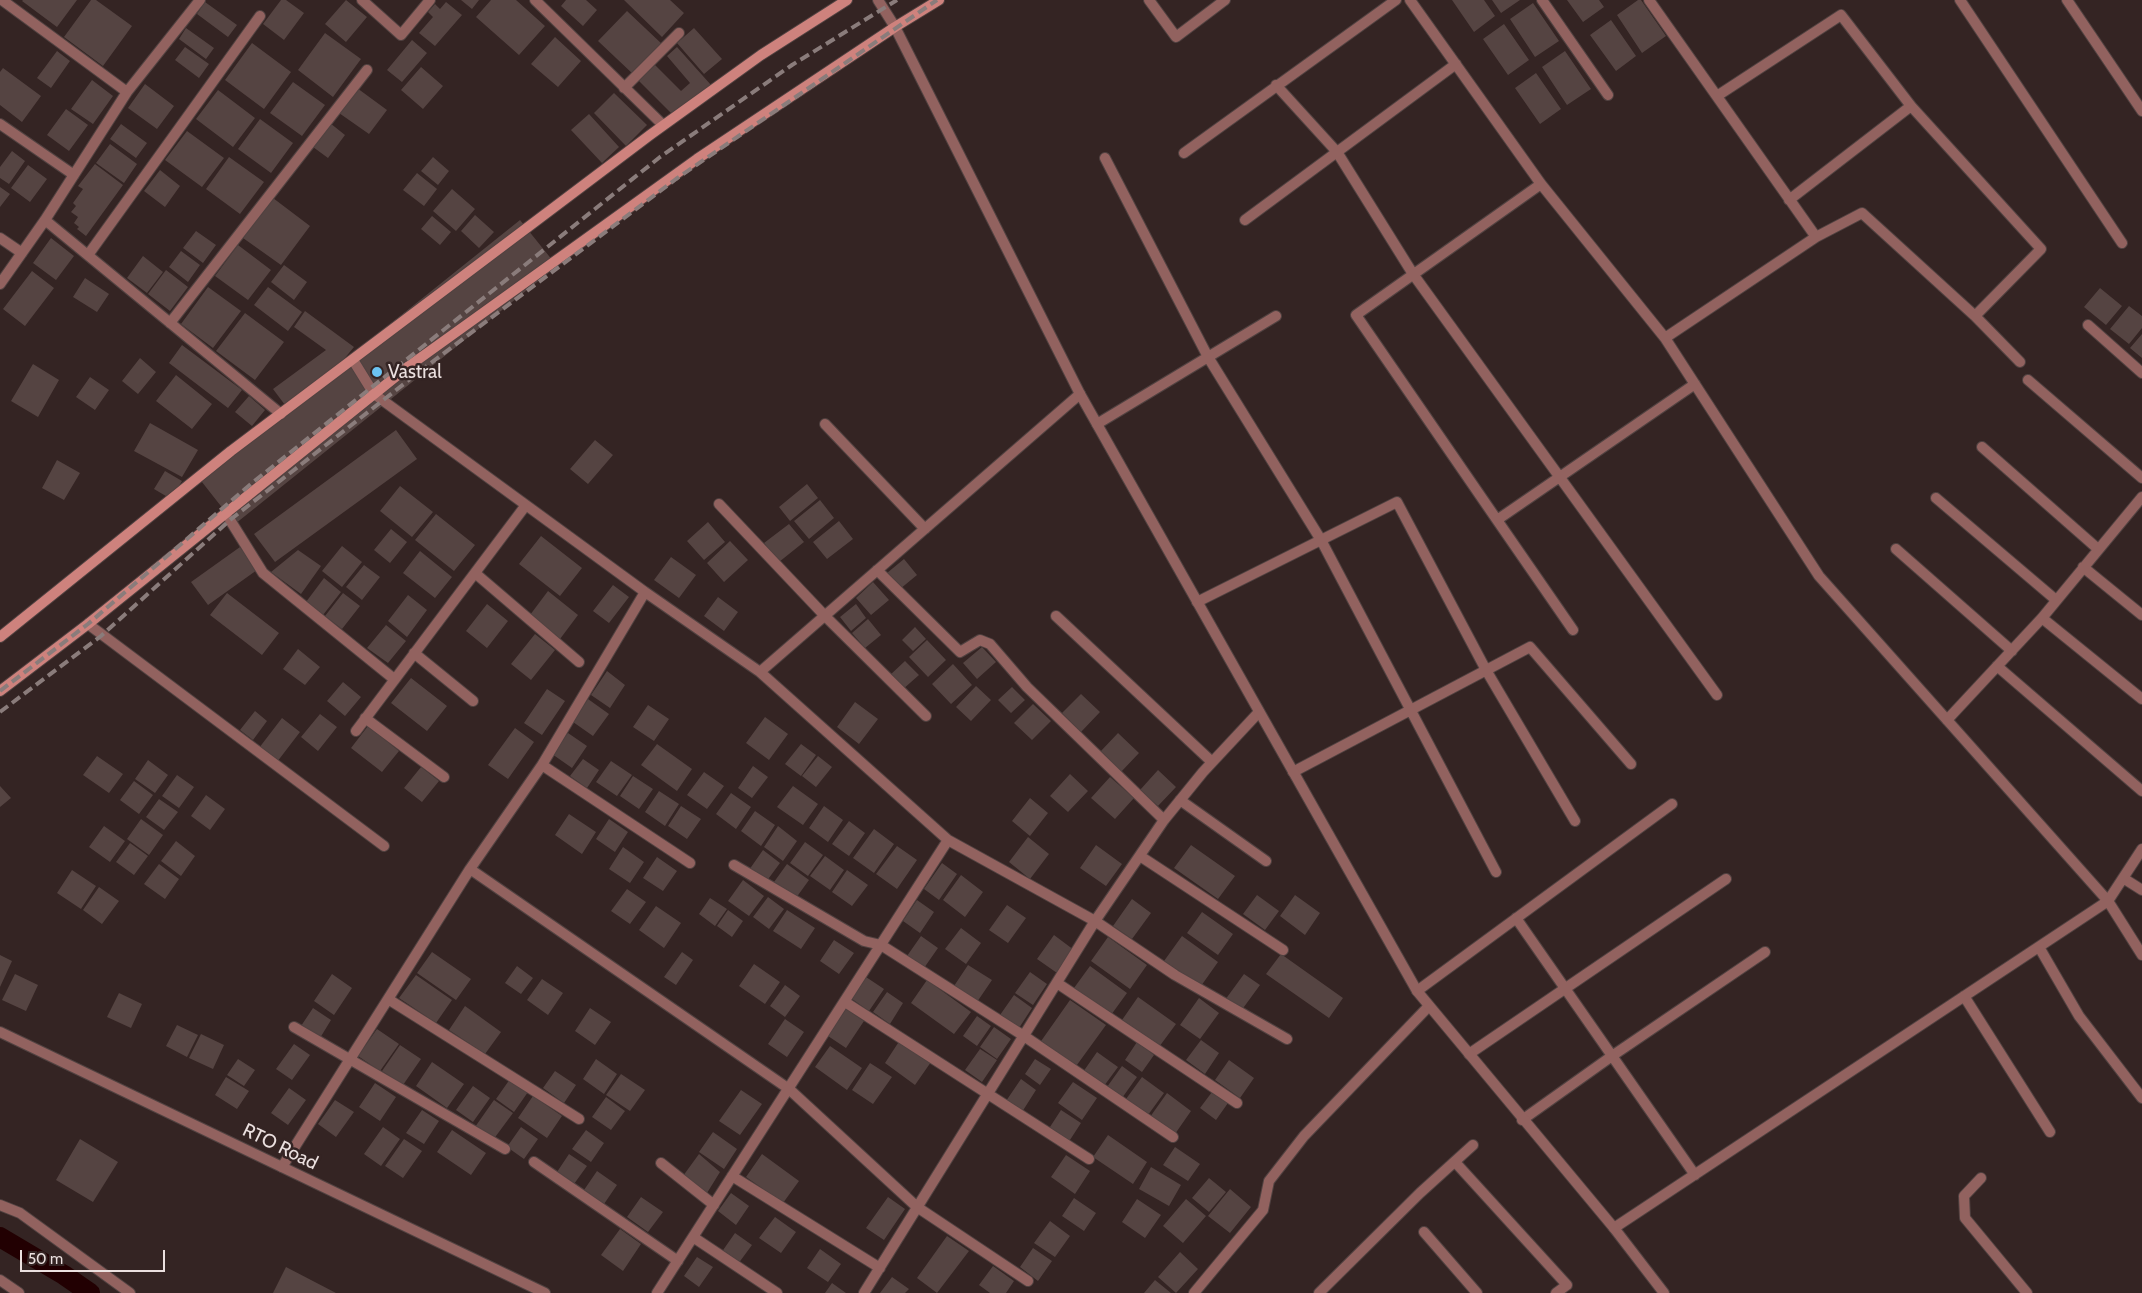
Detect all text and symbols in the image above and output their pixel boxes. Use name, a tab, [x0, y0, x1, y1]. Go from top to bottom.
place label: Vastral	[388, 361, 442, 383]
marker: Vastral	[370, 365, 384, 379]
street label: RTO Road	[239, 1119, 321, 1175]
scale bar	[22, 1240, 168, 1272]
text: 50 m	[28, 1250, 63, 1268]

